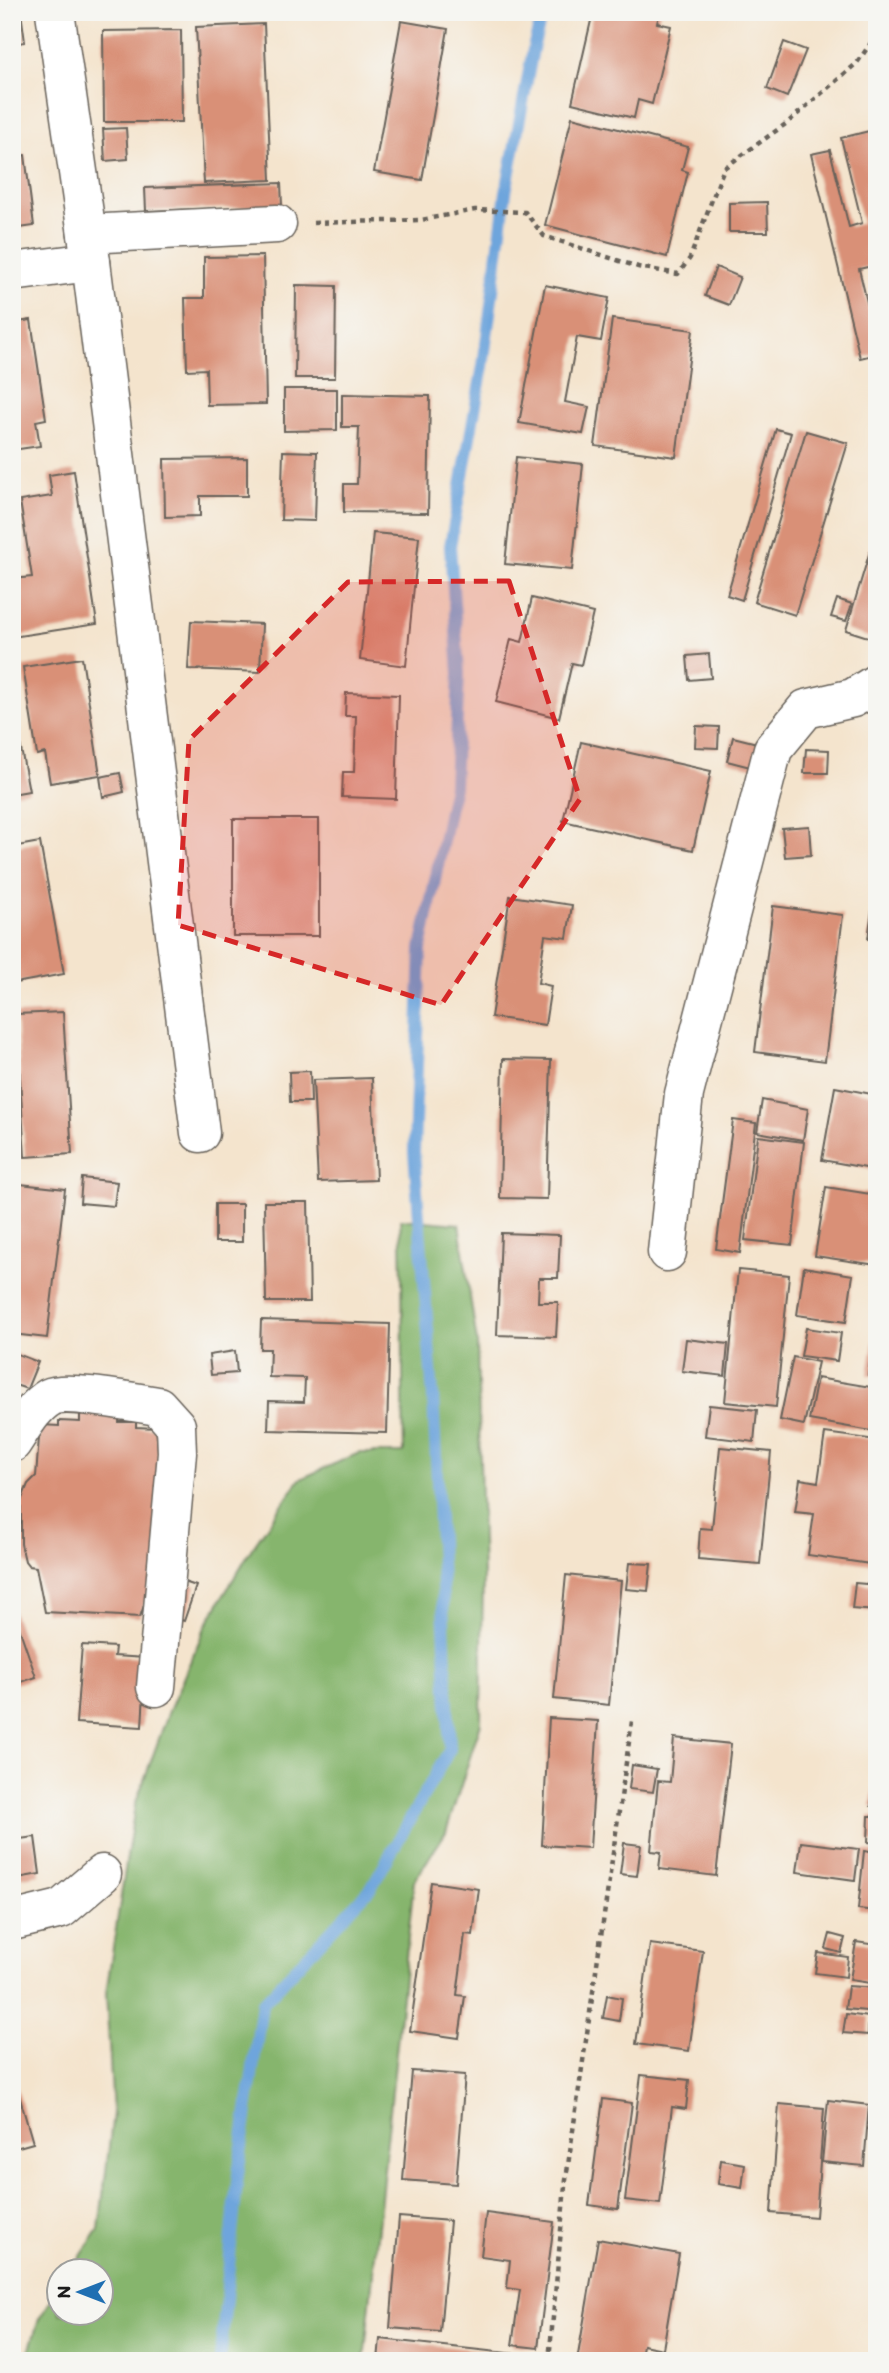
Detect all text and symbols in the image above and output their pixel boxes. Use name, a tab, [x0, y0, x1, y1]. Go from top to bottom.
north arrow	[46, 2258, 116, 2328]
text: N	[52, 2286, 75, 2298]

